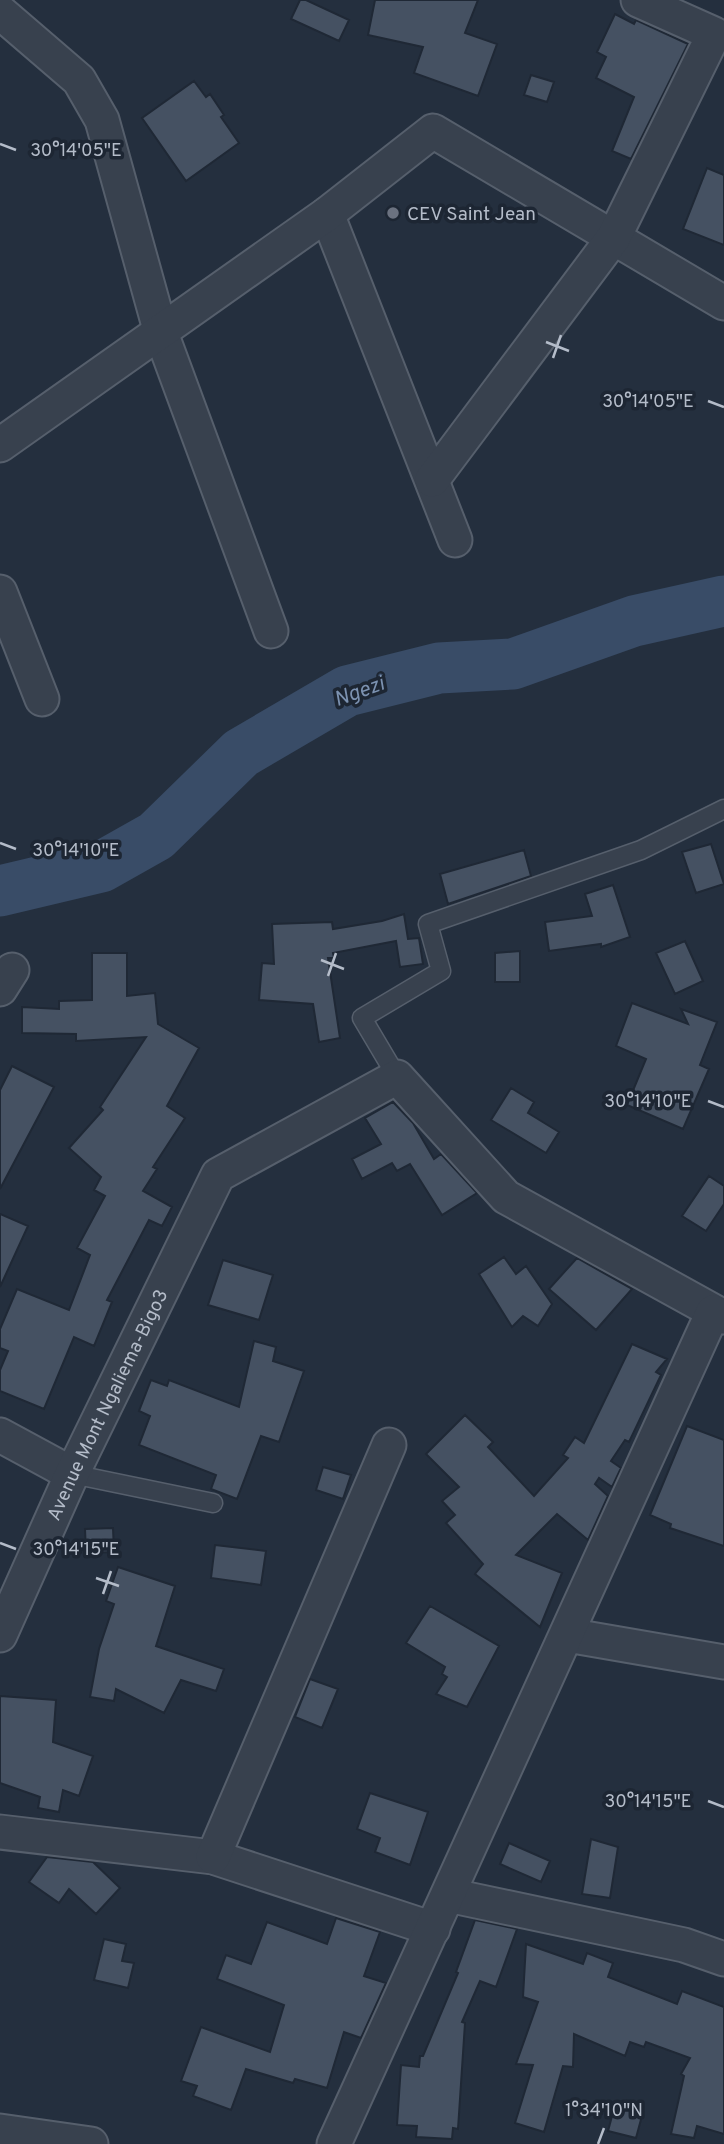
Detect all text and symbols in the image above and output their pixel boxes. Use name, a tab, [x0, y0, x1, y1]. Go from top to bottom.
text: 30°14'05"E	[30, 140, 122, 163]
place label: CEV Saint Jean	[407, 203, 536, 227]
marker: CEV Saint Jean	[385, 205, 401, 221]
text: 30°14'05"E	[602, 391, 694, 414]
water label: Ngezi	[331, 670, 390, 714]
text: 30°14'10"E	[32, 840, 120, 863]
text: 30°14'10"E	[604, 1091, 692, 1114]
street label: Avenue Mont Ngaliema-Bigo3	[43, 1286, 174, 1525]
text: 30°14'15"E	[33, 1539, 119, 1562]
text: 30°14'15"E	[605, 1791, 691, 1814]
text: 1°34'10"N	[565, 2100, 643, 2123]

